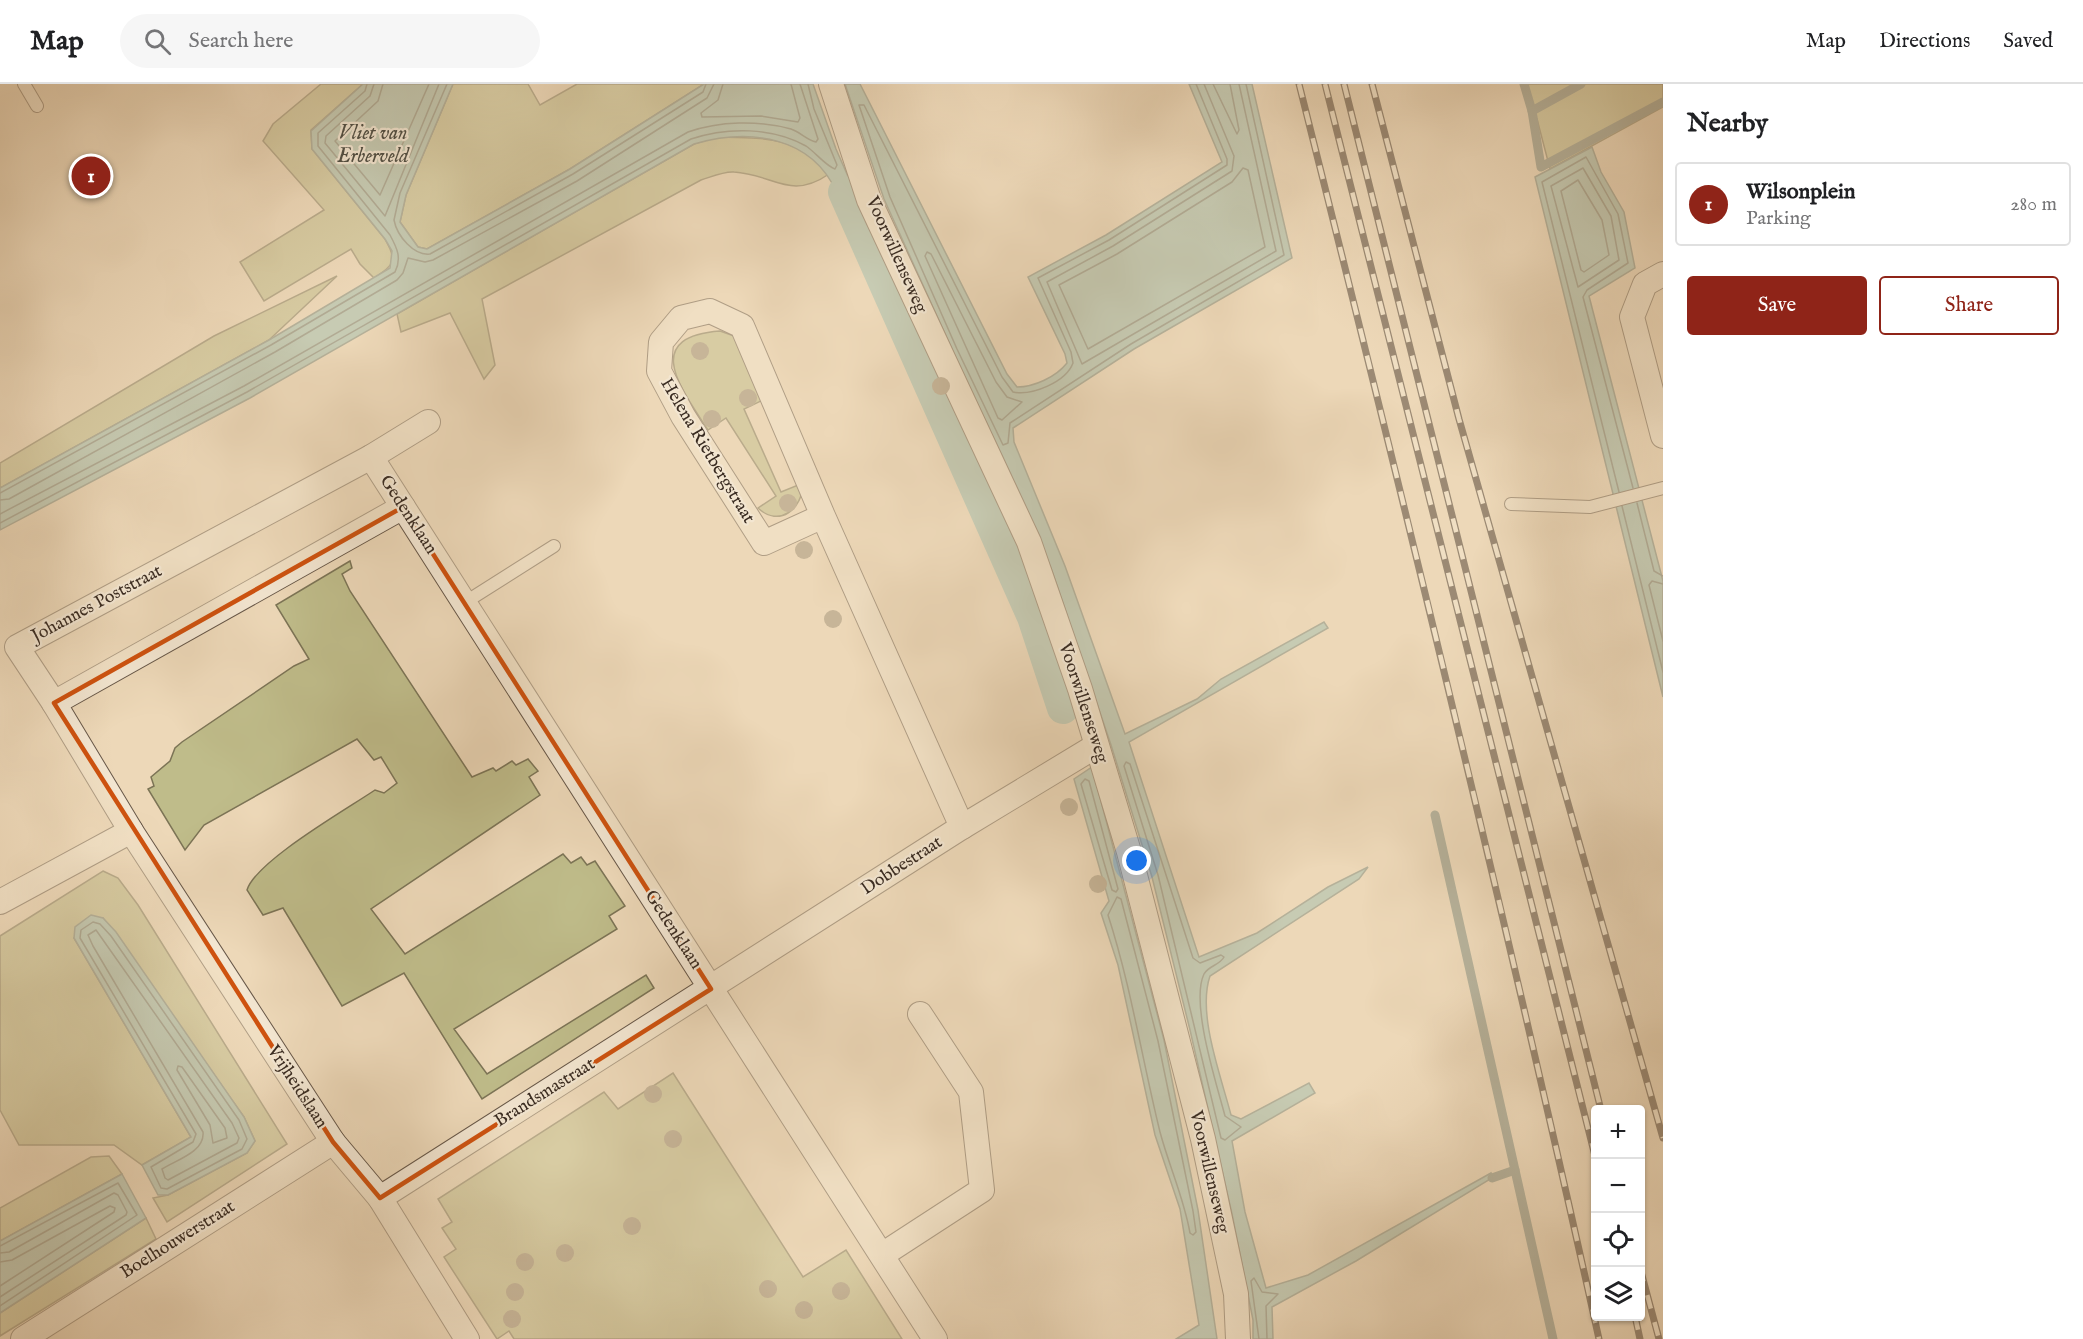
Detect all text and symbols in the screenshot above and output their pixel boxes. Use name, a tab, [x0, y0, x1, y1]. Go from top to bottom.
search box	[120, 14, 540, 68]
text: Map	[30, 24, 84, 59]
icon: search	[141, 25, 174, 58]
text: Search here	[189, 27, 293, 55]
text: Map	[1806, 28, 1846, 55]
text: Directions	[1879, 28, 1970, 55]
text: Saved	[2003, 28, 2053, 55]
text: Nearby	[1687, 107, 1768, 140]
water label: Vliet van Erberveld	[336, 121, 410, 169]
pin: 1	[72, 154, 110, 199]
text: Wilsonplein	[1746, 178, 1856, 206]
street label: Voorwillenseweg	[860, 192, 932, 317]
text: 1	[1705, 192, 1712, 217]
text: 280 m	[2010, 192, 2057, 217]
text: Parking	[1746, 206, 1811, 231]
button: Save	[1687, 276, 1867, 335]
button: Share	[1879, 276, 2059, 335]
street label: Helena Rietbergstraat	[654, 374, 760, 528]
street label: Gedenklaan	[374, 471, 442, 559]
street label: Johannes Poststraat	[26, 560, 166, 649]
street label: Voorwillenseweg	[1052, 639, 1113, 766]
street label: Dobbestraat	[857, 831, 947, 901]
your location	[1122, 846, 1151, 875]
street label: Gedenklaan	[639, 886, 707, 974]
street label: Vrijheidslaan	[261, 1040, 333, 1133]
street label: Brandsmastraat	[490, 1053, 600, 1133]
map controls	[1591, 1105, 1645, 1321]
button: +	[1591, 1105, 1645, 1159]
street label: Voorwillenseweg	[1183, 1107, 1234, 1236]
button: −	[1591, 1159, 1645, 1213]
street label: Boelhouwerstraat	[116, 1196, 240, 1284]
button: locate	[1591, 1213, 1645, 1267]
button: layers	[1591, 1267, 1645, 1321]

